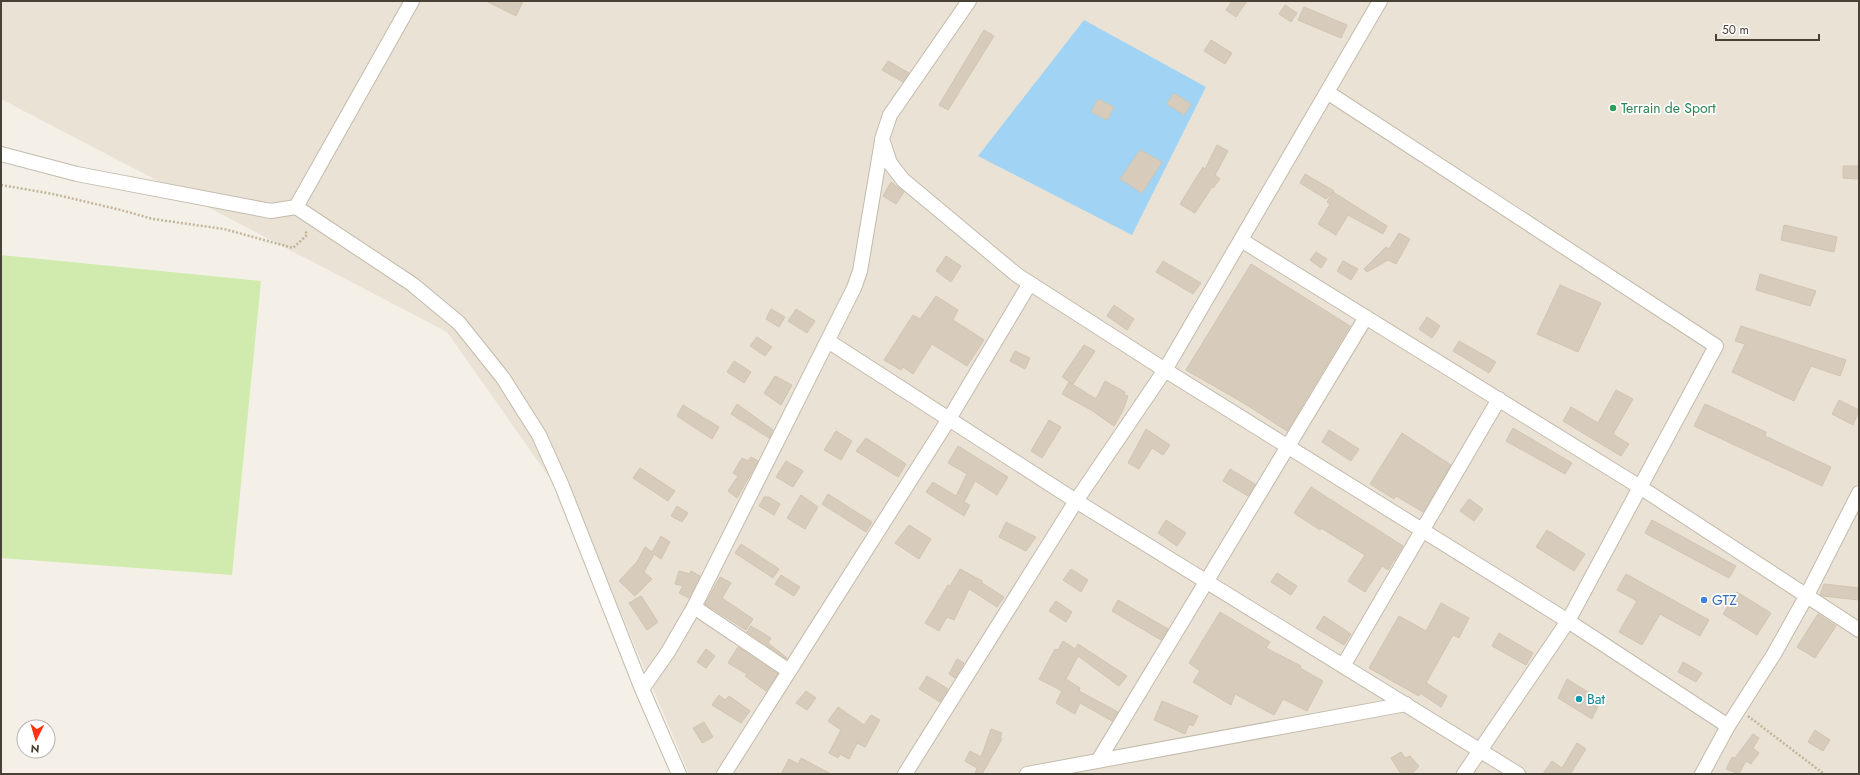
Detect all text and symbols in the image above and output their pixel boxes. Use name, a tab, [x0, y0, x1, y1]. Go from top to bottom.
scale bar	[1716, 16, 1819, 42]
text: 50 m	[1722, 21, 1749, 39]
place label: Terrain de Sport	[1621, 98, 1716, 118]
marker: Terrain de Sport	[1608, 103, 1618, 113]
place label: GTZ	[1712, 590, 1737, 610]
marker: GTZ	[1699, 595, 1709, 605]
place label: Bat	[1587, 689, 1606, 709]
marker: Bat	[1574, 694, 1584, 704]
north arrow	[16, 719, 56, 759]
text: N	[30, 741, 40, 757]

